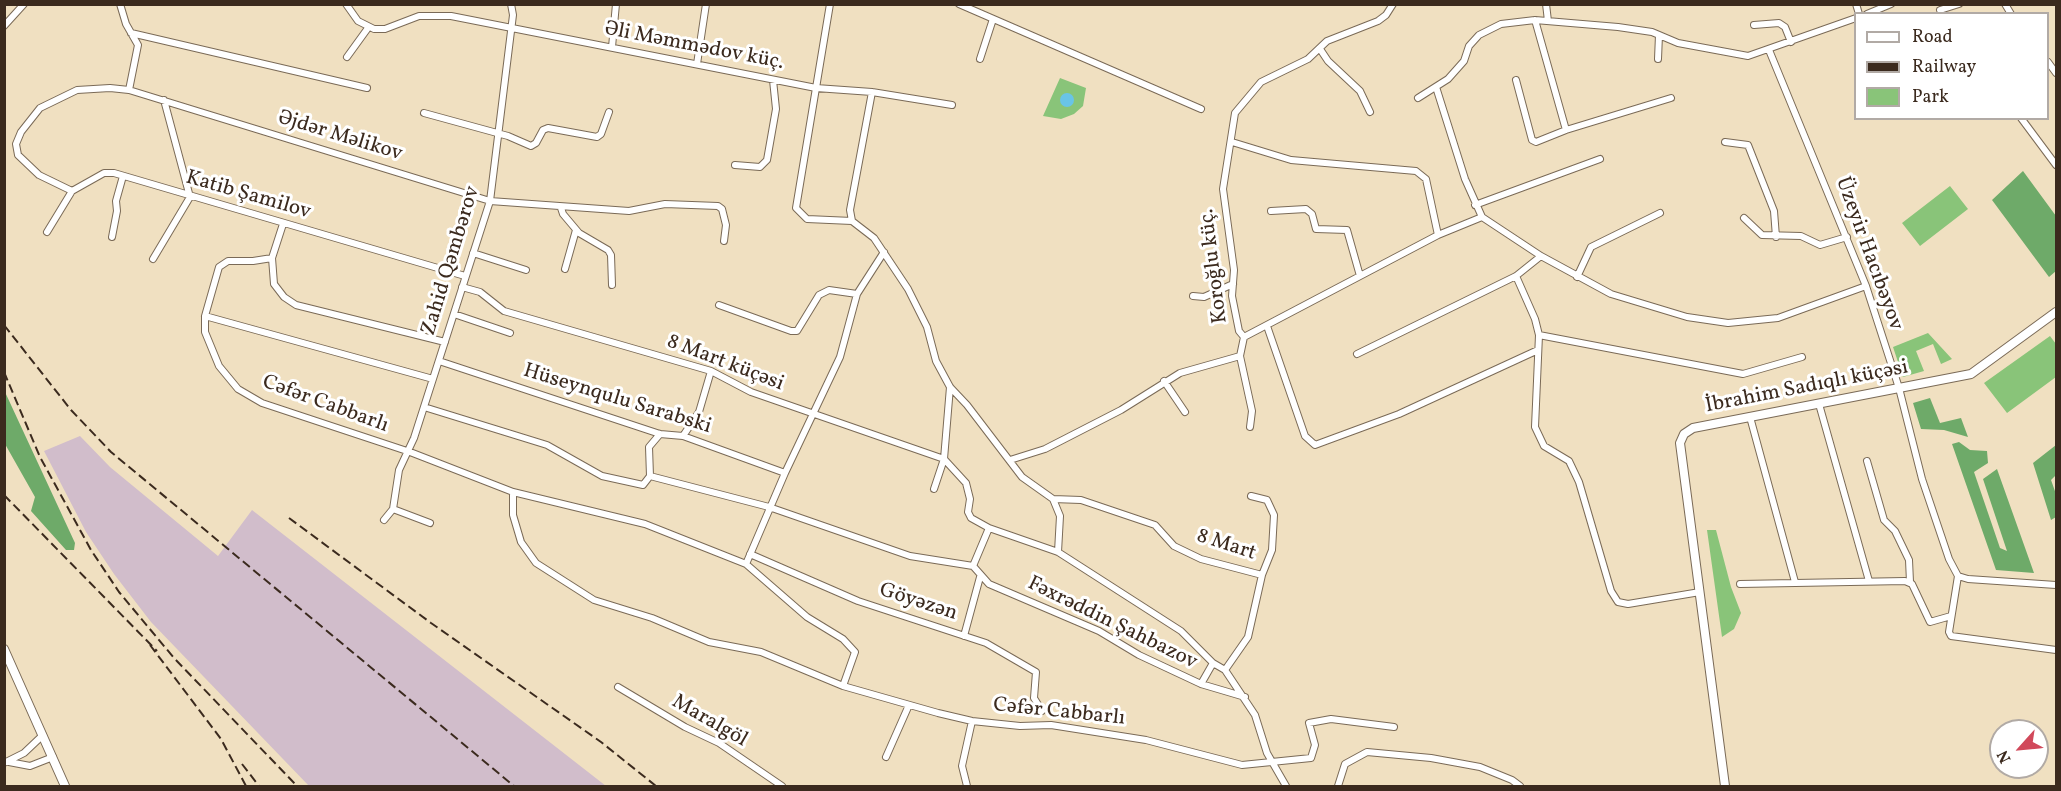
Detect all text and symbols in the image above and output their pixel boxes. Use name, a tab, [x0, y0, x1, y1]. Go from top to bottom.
legend	[1854, 12, 2049, 120]
street label: Əli Məmmədov küç.	[602, 17, 786, 77]
text: Road	[1912, 25, 1953, 50]
text: Railway	[1912, 55, 1976, 80]
text: Park	[1912, 85, 1949, 110]
street label: Əjdər Məlikov	[275, 106, 405, 168]
street label: Katib Şamilov	[183, 166, 313, 226]
street label: Üzeyir Hacıbəyov	[1829, 174, 1907, 334]
street label: Zahid Qəmbərov	[417, 183, 487, 339]
street label: Koroğlu küç.	[1195, 207, 1235, 325]
street label: 8 Mart küçəsi	[663, 330, 787, 398]
street label: İbrahim Sadıqlı küçəsi	[1703, 356, 1911, 420]
street label: Hüseynqulu Sarabski	[520, 359, 714, 441]
street label: Cəfər Cabbarlı	[258, 370, 392, 440]
street label: 8 Mart	[1193, 525, 1259, 567]
street label: Fəxrəddin Şahbazov	[1023, 572, 1201, 676]
street label: Göyəzən	[876, 579, 960, 627]
street label: Maralgöl	[667, 690, 751, 754]
street label: Cəfər Cabbarlı	[992, 694, 1126, 732]
north arrow	[1989, 719, 2049, 779]
text: N	[1992, 746, 2017, 766]

